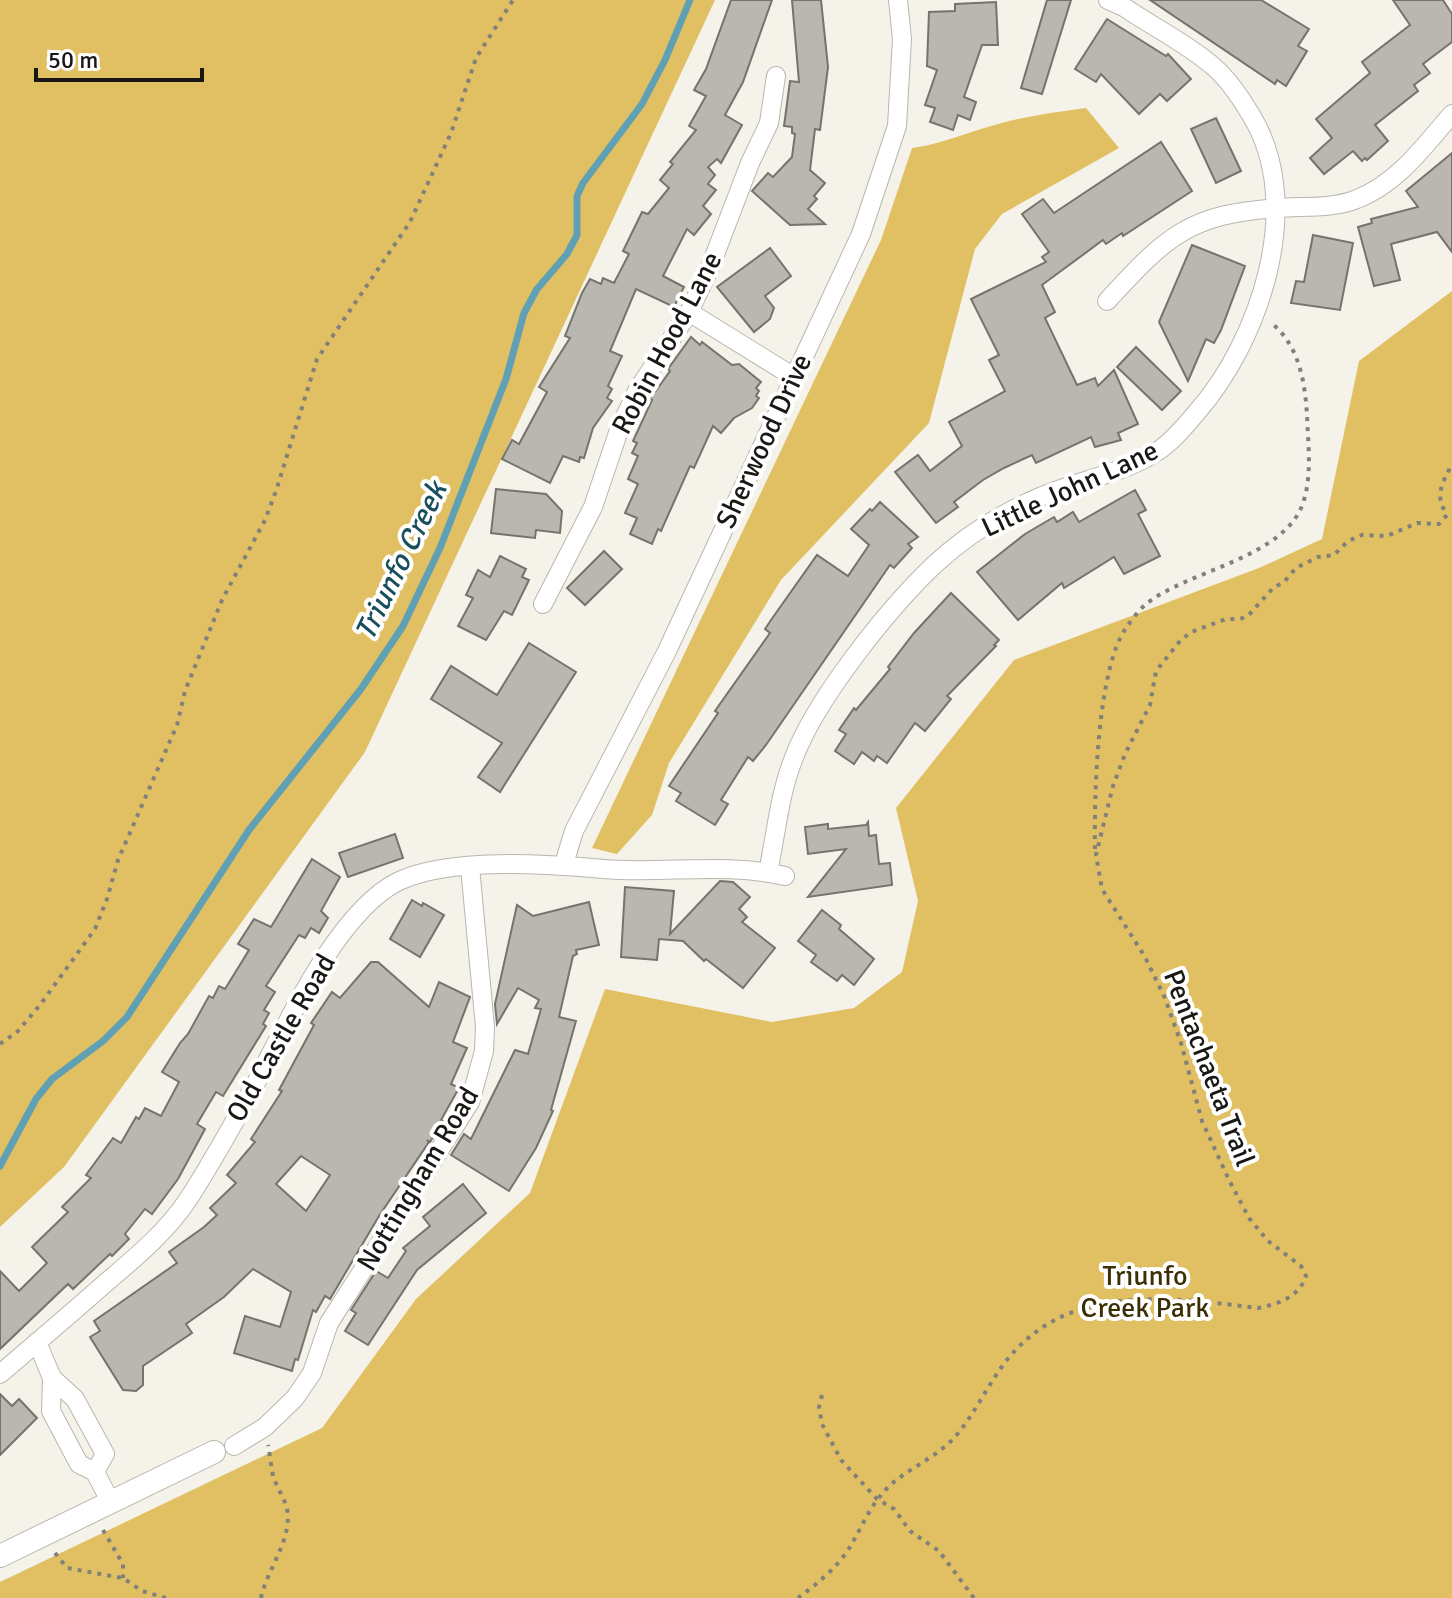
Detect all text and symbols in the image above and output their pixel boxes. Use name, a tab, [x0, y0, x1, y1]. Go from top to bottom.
scale bar	[36, 32, 202, 82]
text: 50 m	[48, 45, 98, 75]
street label: Robin Hood Lane	[605, 246, 729, 440]
street label: Sherwood Drive	[709, 348, 819, 534]
street label: Little John Lane	[976, 433, 1164, 545]
water label: Triunfo Creek	[347, 473, 457, 646]
street label: Old Castle Road	[219, 948, 343, 1128]
street label: Pentachaeta Trail	[1156, 965, 1262, 1171]
street label: Nottingham Road	[350, 1081, 486, 1277]
park label: Triunfo Creek Park	[1081, 1259, 1209, 1325]

